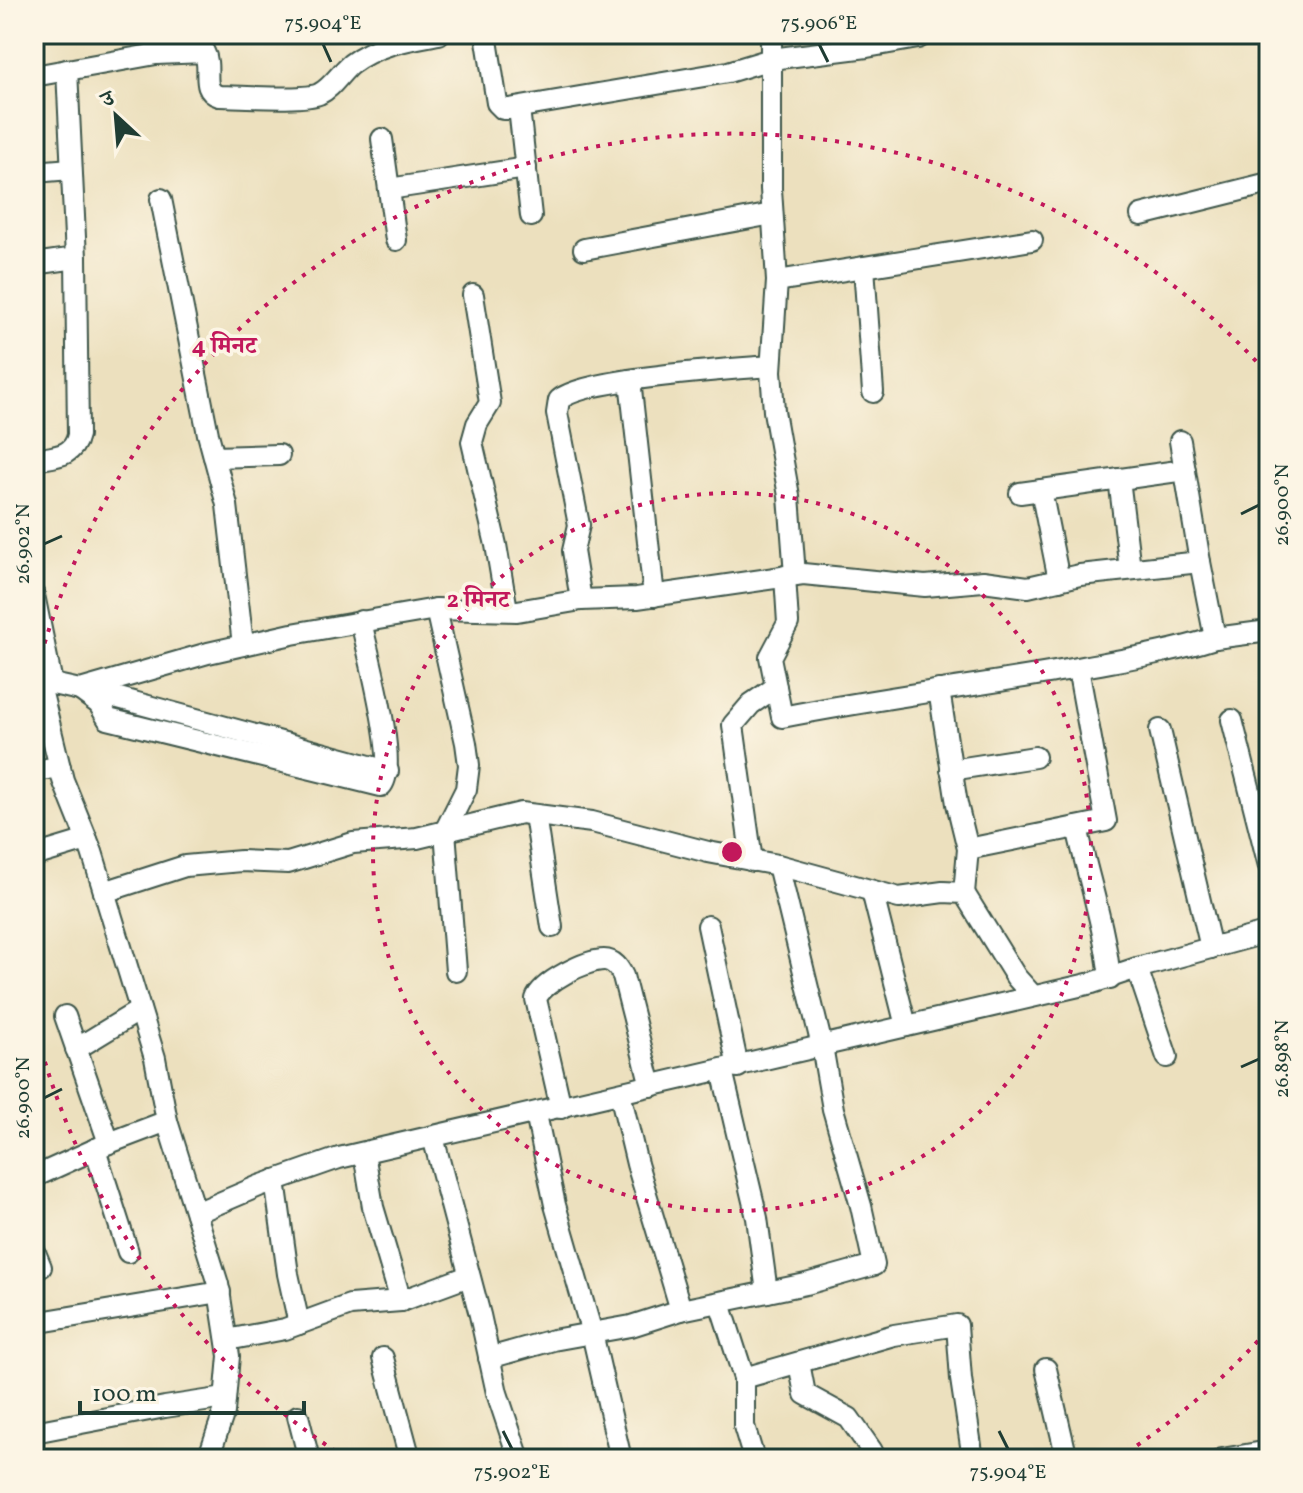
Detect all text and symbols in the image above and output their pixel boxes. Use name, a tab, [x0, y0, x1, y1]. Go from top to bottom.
text: 75.904°E	[284, 10, 362, 38]
text: 75.906°E	[781, 10, 857, 38]
north arrow	[76, 76, 156, 156]
text: उ	[95, 83, 122, 118]
text: 4 मिनट	[192, 330, 259, 364]
text: 26.900°N	[1269, 463, 1297, 546]
text: 26.902°N	[10, 503, 38, 585]
text: 2 मिनट	[447, 584, 512, 618]
centre of rings	[718, 838, 746, 866]
text: 26.898°N	[1269, 1020, 1297, 1098]
text: 26.900°N	[10, 1056, 38, 1139]
scale bar	[80, 1365, 304, 1415]
text: 100 m	[92, 1378, 157, 1412]
text: 75.902°E	[474, 1459, 550, 1487]
text: 75.904°E	[969, 1459, 1047, 1487]

